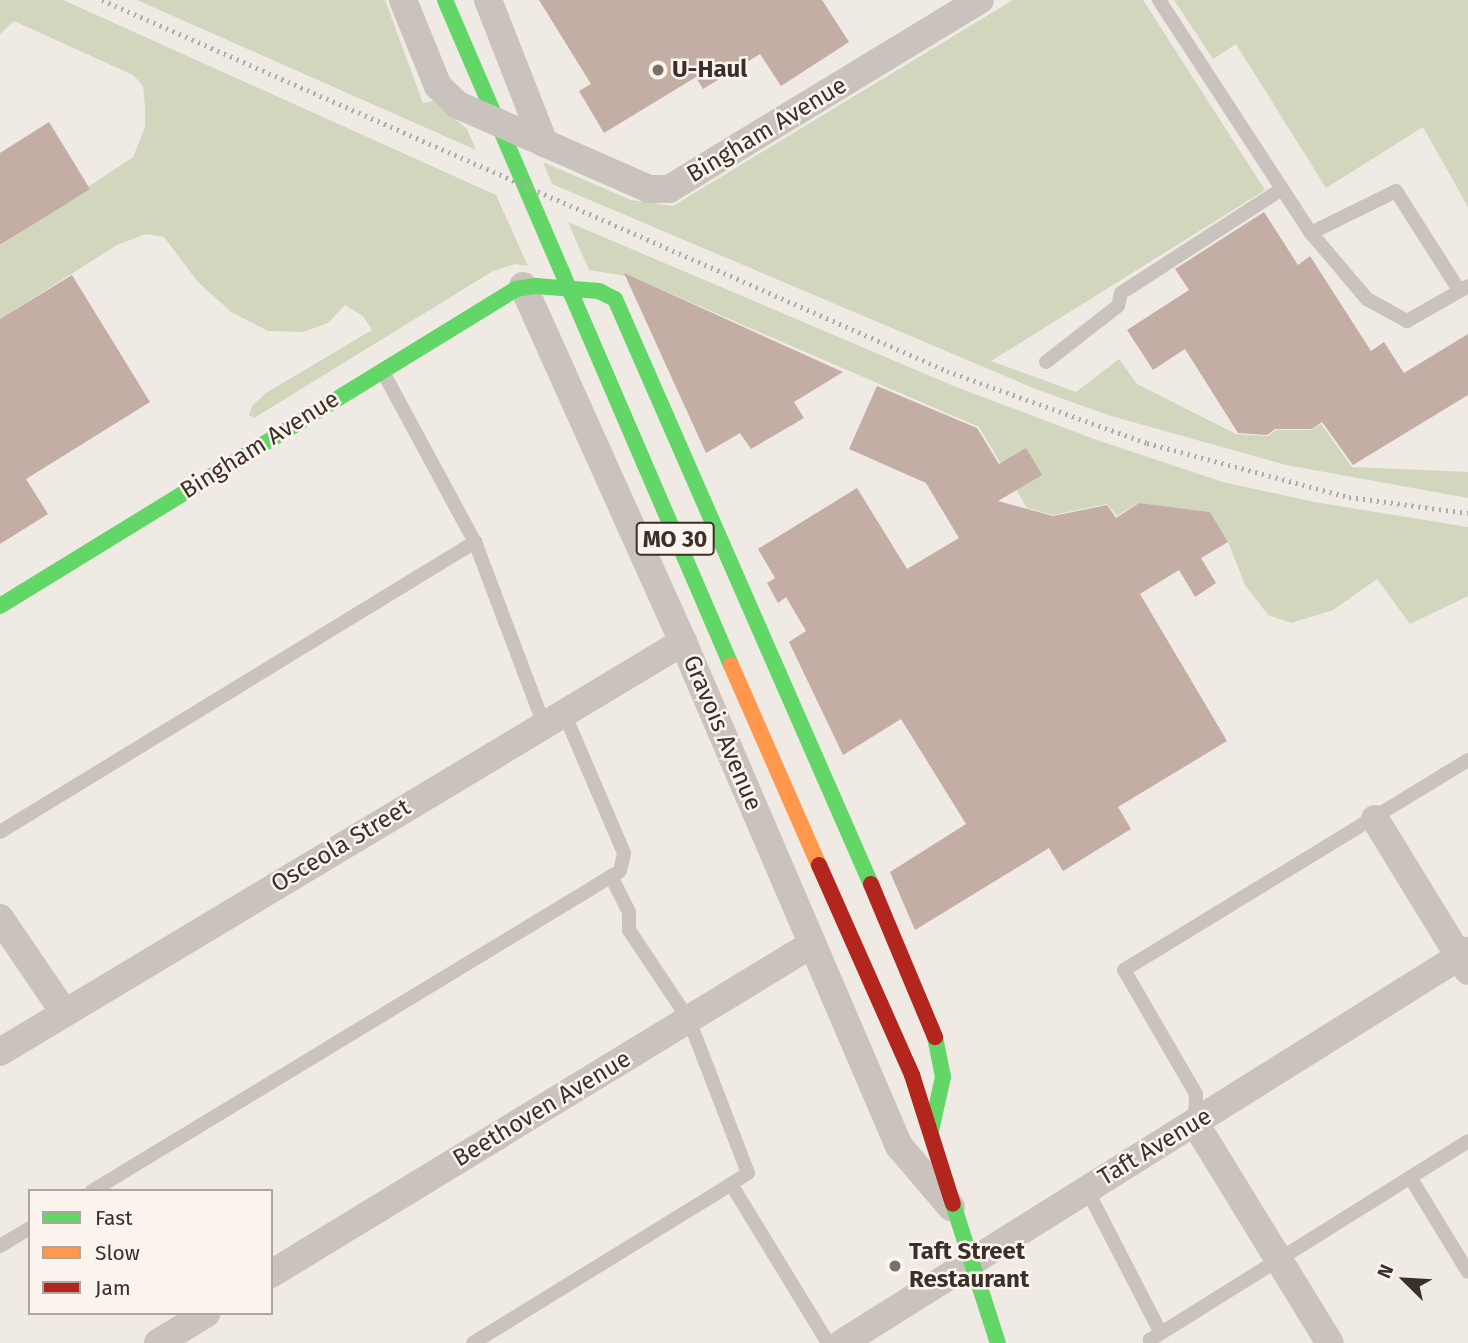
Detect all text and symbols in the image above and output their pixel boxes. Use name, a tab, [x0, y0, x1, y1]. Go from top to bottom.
place label: U-Haul	[672, 56, 747, 84]
marker: U-Haul	[650, 62, 666, 78]
street label: Bingham Avenue	[682, 71, 852, 189]
street label: Bingham Avenue	[175, 385, 345, 505]
road number: MO 30	[635, 520, 715, 558]
street label: Gravois Avenue	[676, 651, 768, 815]
street label: Osceola Street	[266, 793, 416, 899]
street label: Beethoven Avenue	[448, 1045, 636, 1173]
street label: Taft Avenue	[1093, 1102, 1217, 1192]
legend	[28, 1189, 273, 1315]
text: Fast	[95, 1205, 133, 1231]
place label: Taft Street Restaurant	[909, 1238, 1029, 1294]
text: Slow	[95, 1240, 140, 1266]
north arrow	[1370, 1245, 1440, 1315]
marker: Taft Street Restaurant	[887, 1258, 903, 1274]
text: N	[1372, 1261, 1398, 1282]
text: Jam	[95, 1275, 131, 1301]

